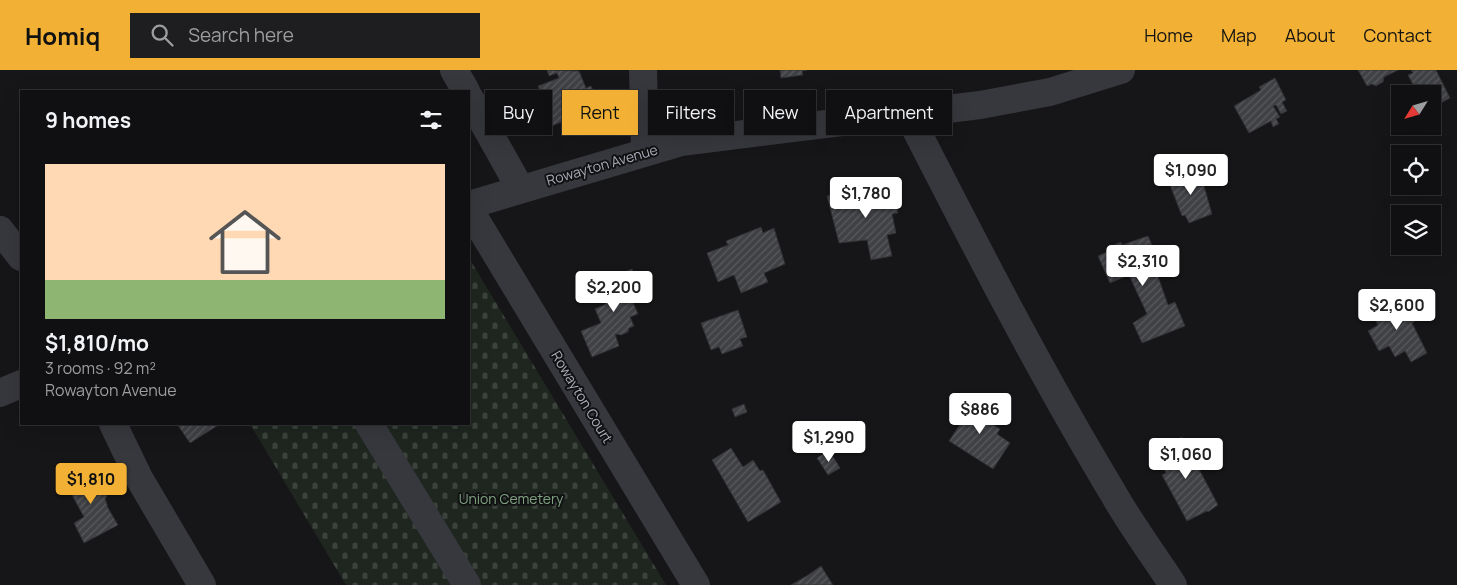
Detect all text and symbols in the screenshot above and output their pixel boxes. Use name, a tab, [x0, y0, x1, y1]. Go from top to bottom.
search box	[130, 13, 480, 58]
text: Homiq	[25, 19, 100, 52]
icon: search	[148, 21, 176, 49]
text: Search here	[188, 22, 294, 48]
text: Home	[1144, 23, 1193, 47]
text: Map	[1221, 23, 1257, 47]
text: About	[1285, 23, 1335, 47]
text: Contact	[1363, 23, 1432, 47]
north arrow	[1391, 85, 1441, 135]
map controls	[1391, 85, 1441, 255]
chip: Buy	[485, 90, 552, 135]
chip: Rent	[562, 90, 638, 135]
chip: Filters	[648, 90, 734, 135]
chip: New	[744, 90, 816, 135]
chip: Apartment	[826, 90, 952, 135]
text: 9 homes	[45, 106, 131, 134]
icon: filters	[417, 106, 445, 134]
street label: Rowayton Avenue	[544, 140, 660, 190]
button: locate	[1391, 145, 1441, 195]
pin: $1,090	[1150, 154, 1232, 196]
text: $1,090	[1165, 159, 1217, 181]
pin: $1,780	[825, 176, 907, 219]
text: $1,780	[841, 182, 891, 204]
icon: home	[200, 197, 290, 287]
button: layers	[1391, 205, 1441, 255]
pin: $2,310	[1102, 244, 1184, 287]
text: $2,310	[1117, 250, 1169, 272]
pin: $2,200	[573, 270, 655, 313]
text: $2,200	[586, 276, 642, 298]
pin: $2,600	[1356, 288, 1438, 331]
text: $2,600	[1369, 294, 1425, 316]
text: $1,810/mo	[45, 329, 149, 357]
street label: Rowayton Court	[547, 347, 618, 447]
text: 3 rooms · 92 m²	[45, 357, 156, 379]
text: Rowayton Avenue	[45, 379, 177, 401]
pin: $886	[950, 392, 1010, 435]
text: $886	[960, 398, 1000, 420]
pin: $1,290	[788, 420, 870, 463]
text: $1,290	[803, 426, 855, 448]
pin: $1,060	[1145, 438, 1227, 480]
text: $1,060	[1160, 443, 1212, 465]
pin: $1,810	[50, 462, 132, 505]
text: $1,810	[67, 468, 115, 490]
park label: Union Cemetery	[459, 489, 564, 508]

